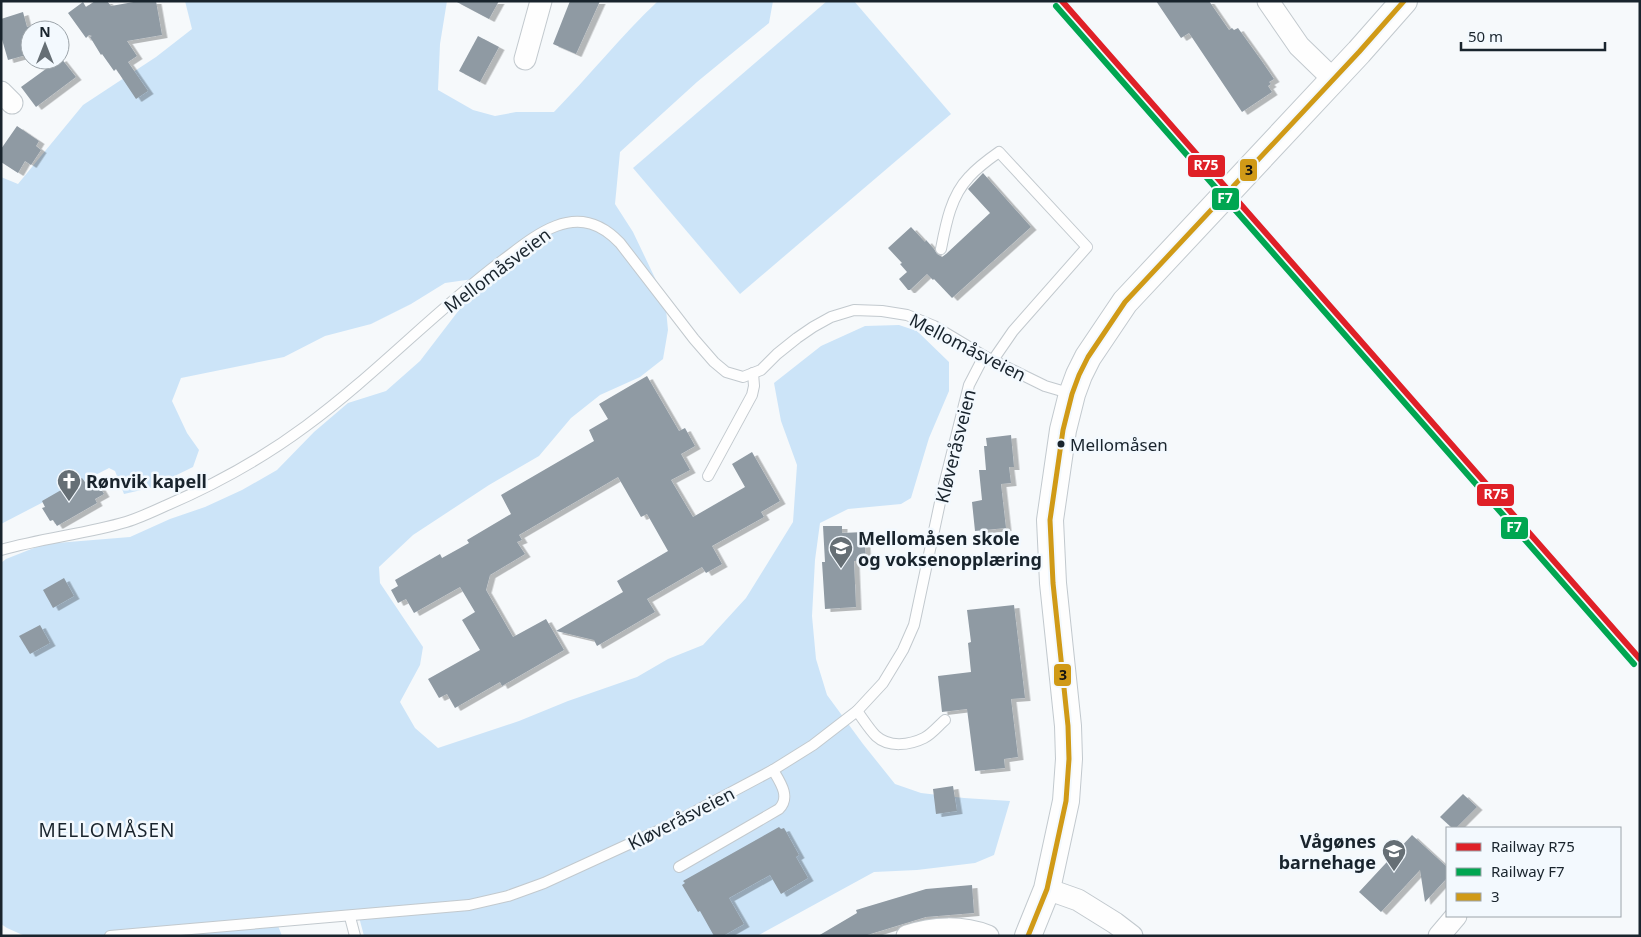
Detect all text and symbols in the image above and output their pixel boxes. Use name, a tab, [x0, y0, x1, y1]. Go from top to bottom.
north arrow	[20, 20, 70, 70]
scale bar	[1461, 20, 1605, 52]
text: N	[39, 22, 51, 41]
text: 50 m	[1468, 26, 1503, 46]
line badge: R75	[1187, 154, 1226, 178]
text: R75	[1193, 155, 1219, 174]
line badge: 3	[1239, 158, 1258, 182]
text: 3	[1245, 160, 1253, 179]
line badge: F7	[1211, 187, 1240, 211]
text: F7	[1217, 188, 1233, 207]
street label: Mellomåsveien	[439, 222, 555, 318]
street label: Mellomåsveien	[906, 307, 1030, 387]
street label: Kløveråsveien	[929, 387, 981, 505]
place label: Mellomåsen	[1070, 433, 1168, 456]
marker: Mellomåsen	[1056, 439, 1066, 449]
church icon: Rønvik kapell	[56, 468, 82, 502]
place label: Rønvik kapell	[86, 469, 207, 493]
line badge: R75	[1476, 483, 1515, 507]
text: R75	[1483, 484, 1509, 503]
line badge: F7	[1500, 516, 1529, 540]
text: F7	[1506, 517, 1522, 536]
place label: Mellomåsen skole og voksenopplæring	[858, 526, 1042, 571]
school or university icon: Mellomåsen skole og voksenopplæring	[828, 535, 854, 569]
line badge: 3	[1053, 663, 1072, 687]
text: 3	[1059, 665, 1067, 684]
street label: Kløveråsveien	[624, 781, 738, 855]
district label: MELLOMÅSEN	[39, 817, 175, 843]
legend	[1446, 827, 1621, 917]
place label: Vågønes barnehage	[1279, 829, 1376, 874]
text: Railway R75	[1491, 836, 1575, 856]
school or university icon: Vågønes barnehage	[1381, 838, 1407, 872]
text: Railway F7	[1491, 861, 1565, 881]
text: 3	[1491, 886, 1500, 906]

